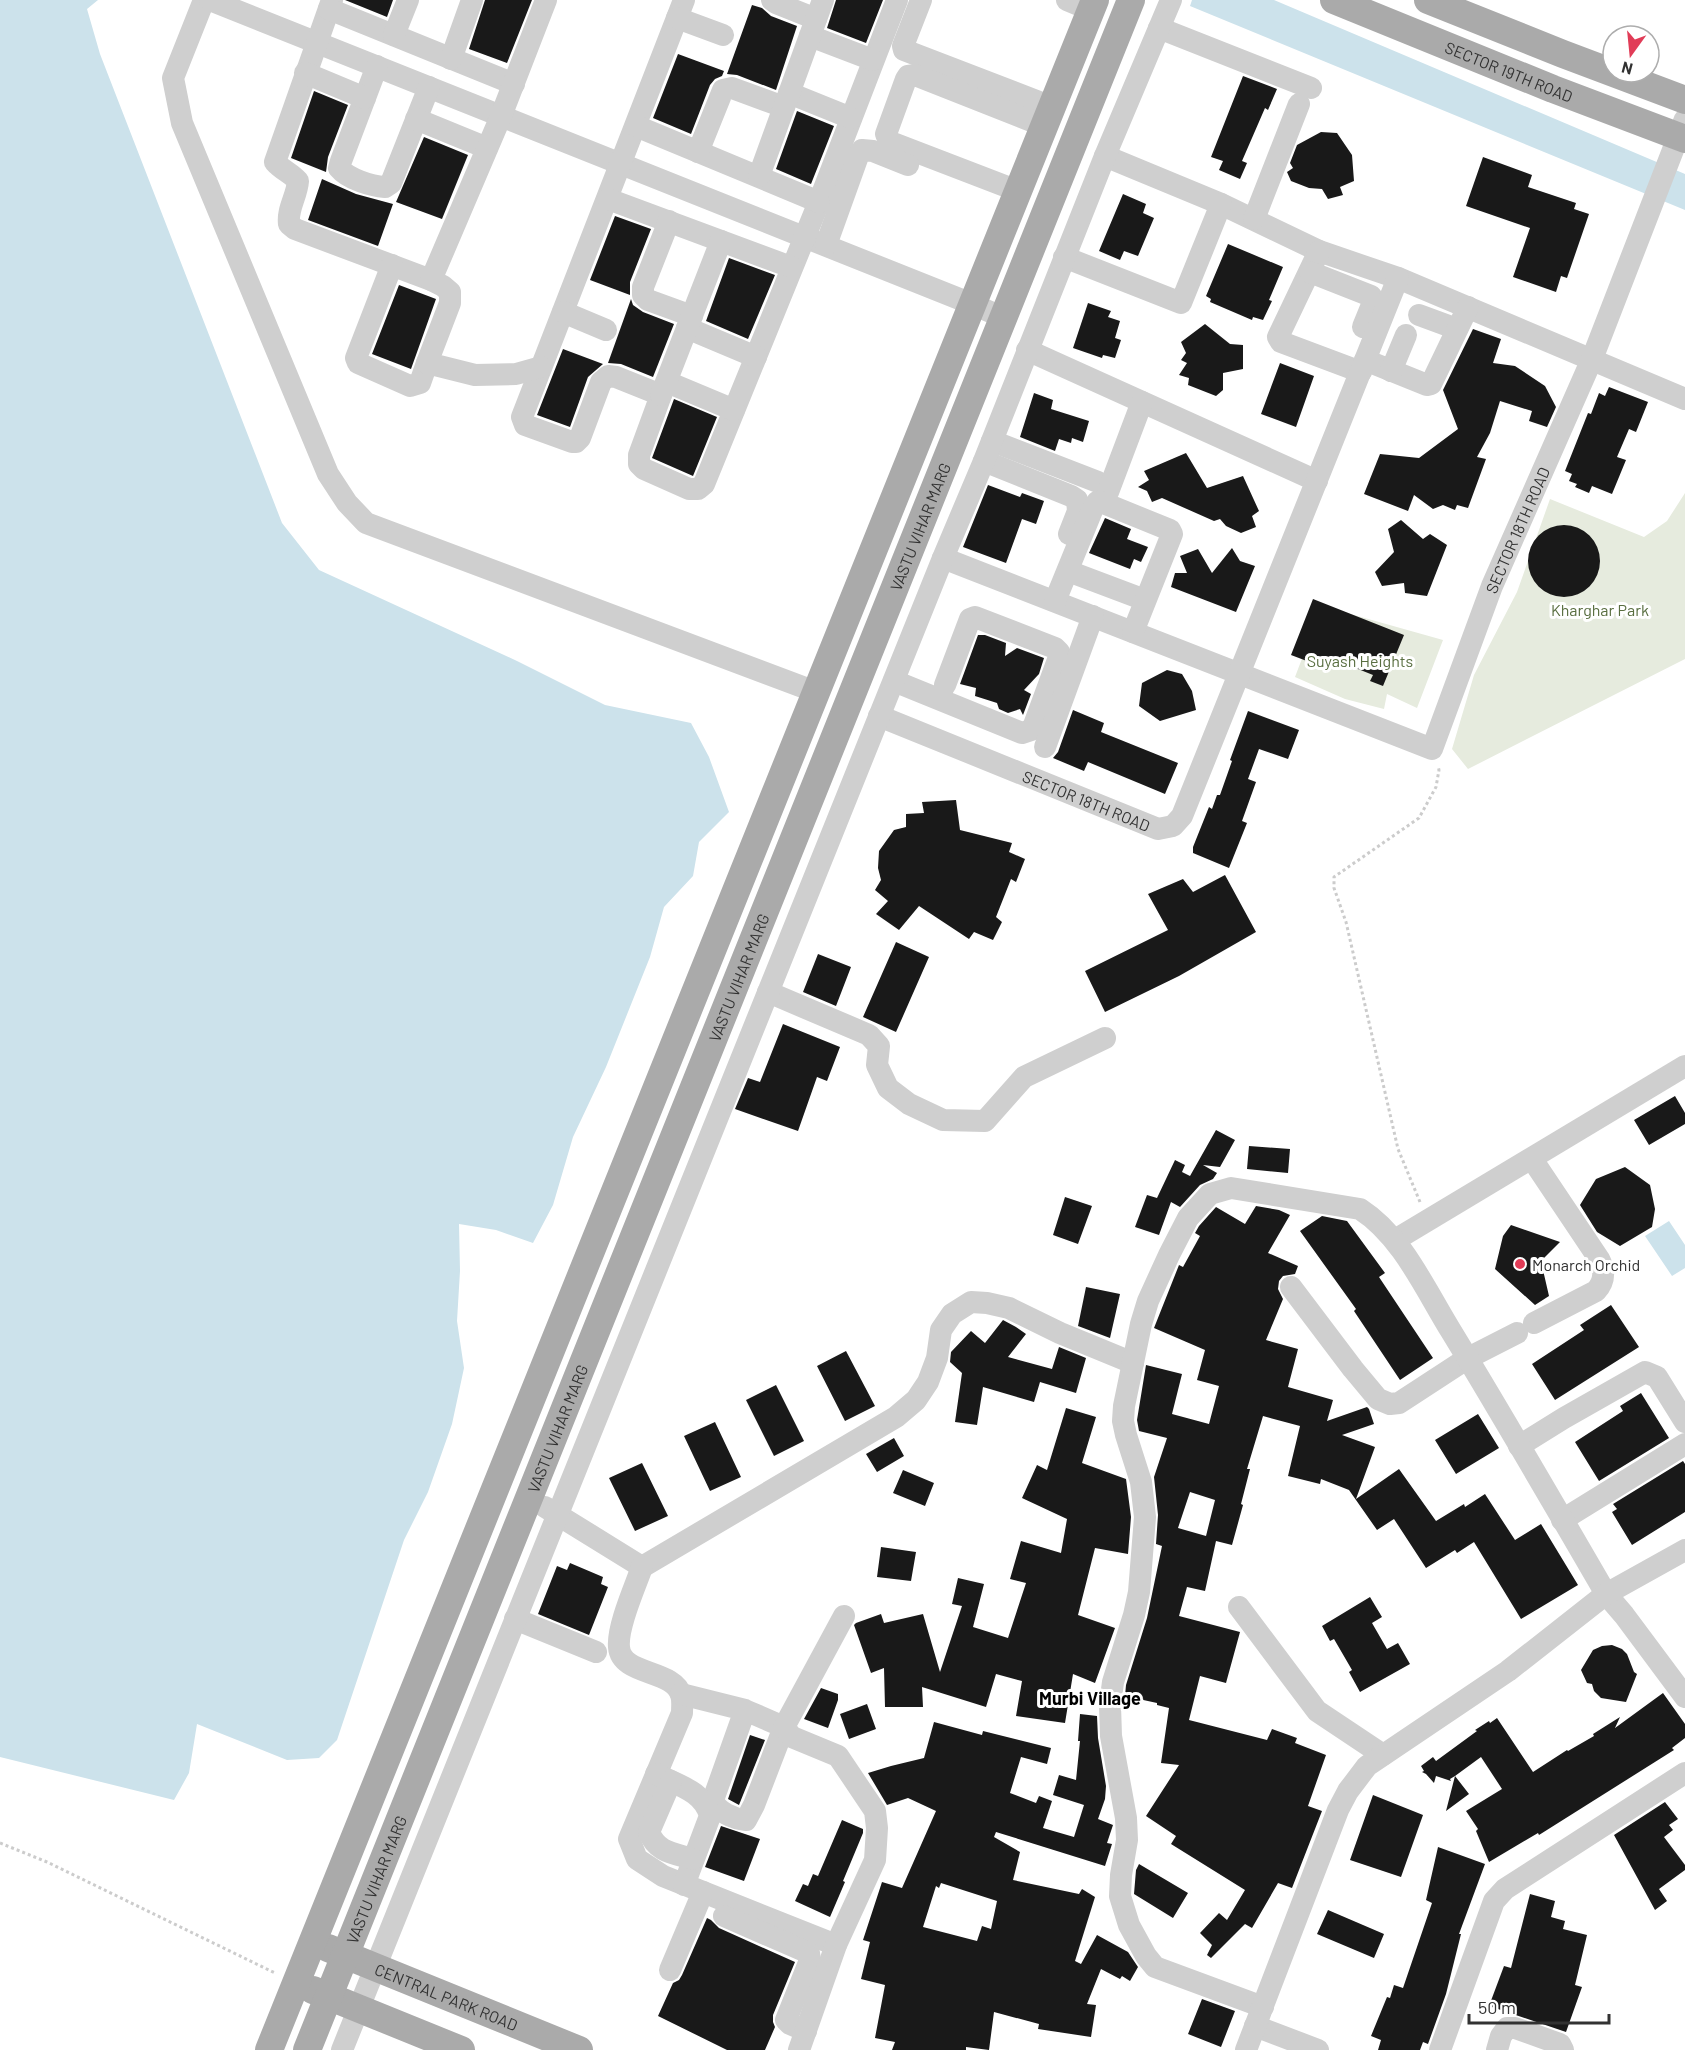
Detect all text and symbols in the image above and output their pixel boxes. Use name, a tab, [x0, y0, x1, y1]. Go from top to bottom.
north arrow	[1601, 24, 1661, 84]
street label: SECTOR 19TH ROAD	[1443, 37, 1576, 105]
text: N	[1619, 58, 1635, 80]
street label: VASTU VIHAR MARG	[885, 460, 954, 593]
street label: SECTOR 18TH ROAD	[1481, 464, 1553, 596]
park label: Kharghar Park	[1551, 600, 1649, 619]
park label: Suyash Heights	[1307, 651, 1413, 670]
street label: SECTOR 18TH ROAD	[1020, 766, 1153, 834]
street label: VASTU VIHAR MARG	[704, 911, 772, 1044]
place label: Monarch Orchid	[1532, 1255, 1640, 1274]
marker: Monarch Orchid	[1513, 1257, 1527, 1271]
street label: VASTU VIHAR MARG	[523, 1362, 591, 1495]
district label: Murbi Village	[1039, 1687, 1141, 1709]
street label: VASTU VIHAR MARG	[341, 1812, 410, 1946]
street label: CENTRAL PARK ROAD	[372, 1959, 521, 2034]
scale bar	[1469, 1987, 1608, 2025]
text: 50 m	[1478, 1996, 1516, 2018]

